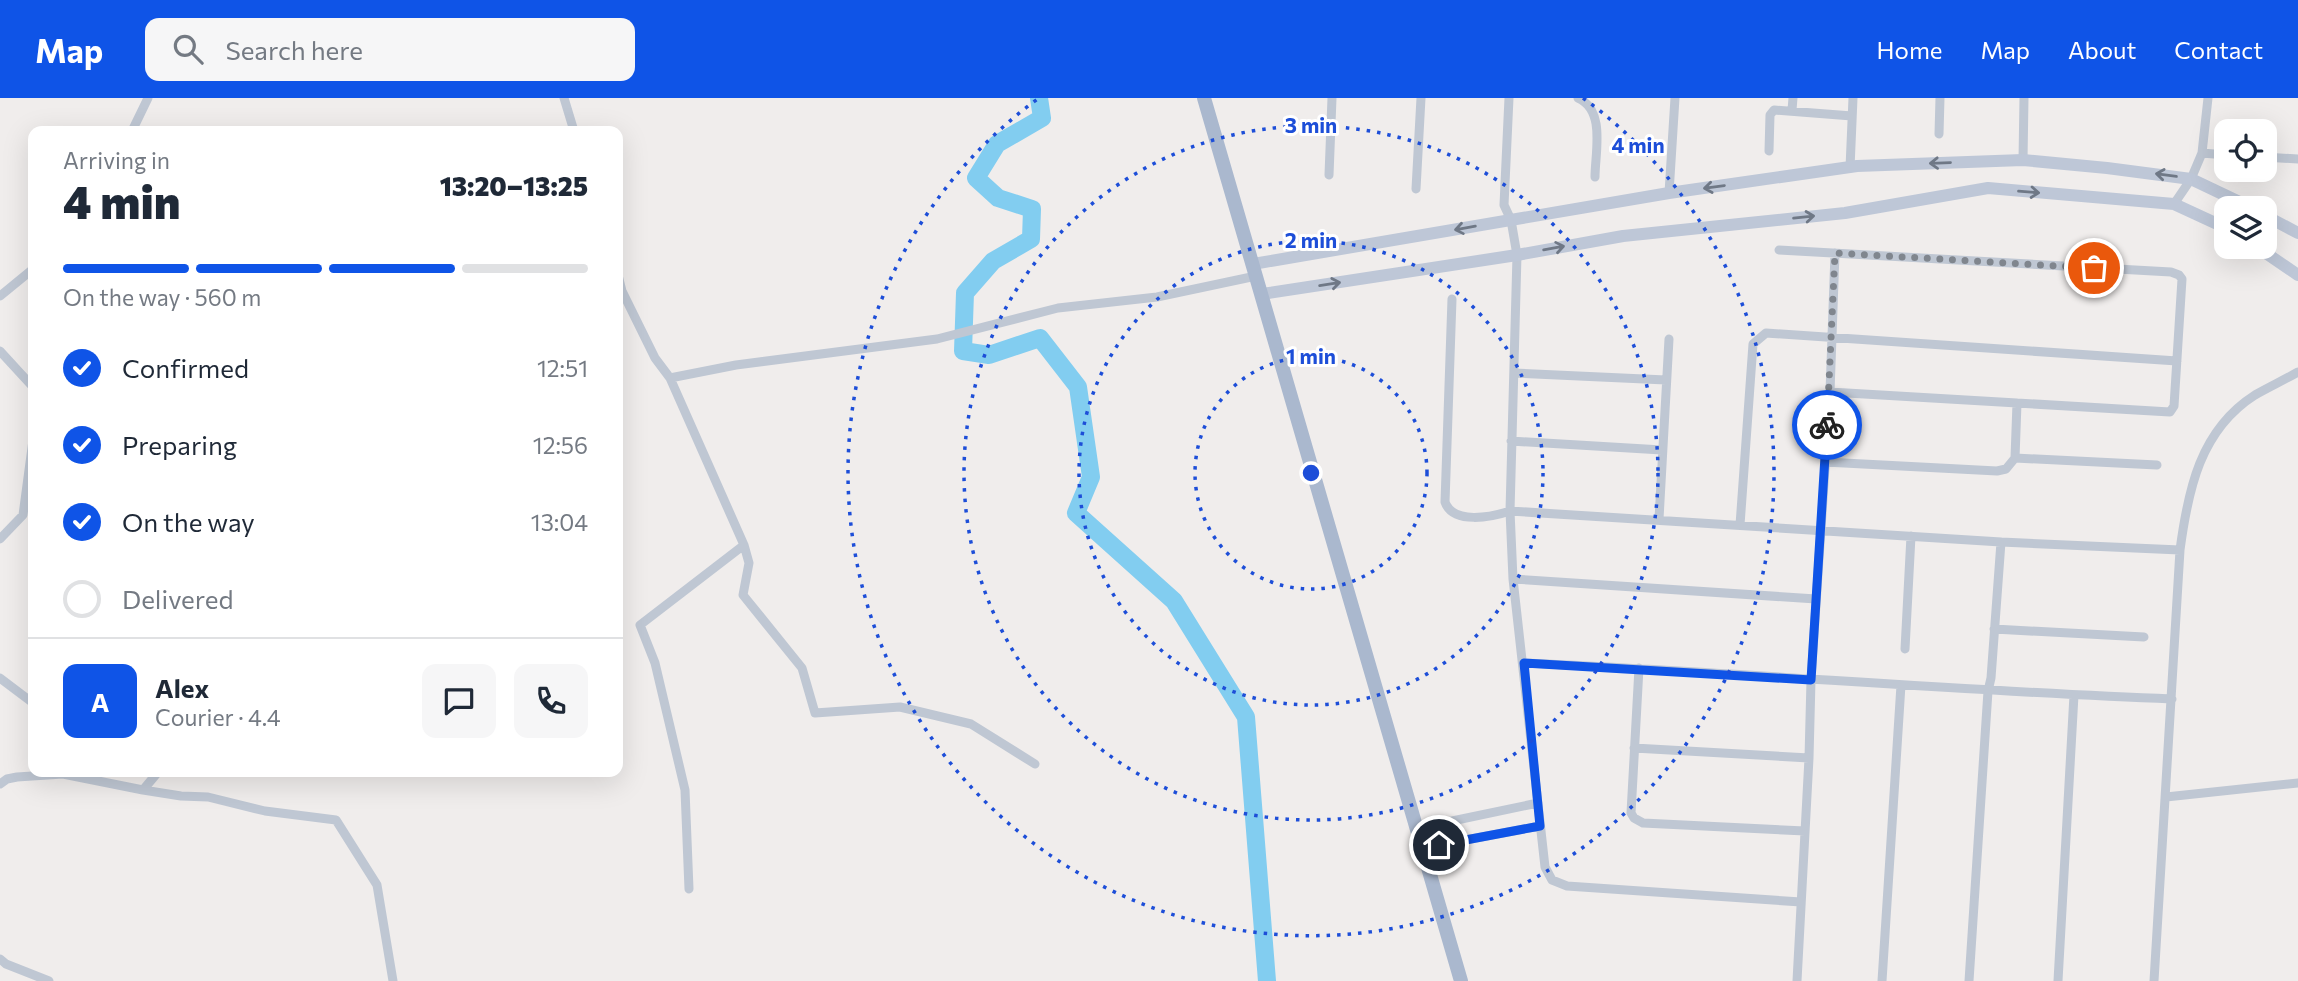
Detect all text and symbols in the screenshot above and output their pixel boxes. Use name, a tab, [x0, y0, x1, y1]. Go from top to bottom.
search box	[145, 18, 635, 81]
text: Map	[35, 29, 103, 70]
icon: search	[169, 30, 207, 68]
text: Search here	[225, 34, 363, 65]
text: Home	[1877, 35, 1943, 64]
text: Map	[1981, 35, 2030, 64]
text: About	[2068, 35, 2136, 64]
text: Contact	[2174, 35, 2263, 64]
text: 3 min	[1285, 112, 1337, 137]
map controls	[2214, 119, 2277, 259]
button: locate	[2214, 119, 2277, 182]
text: 4 min	[1611, 132, 1665, 157]
text: Arriving in	[63, 146, 170, 174]
one-way arrow	[1928, 157, 1951, 170]
one-way arrow	[2155, 169, 2178, 182]
text: 13:20–13:25	[440, 170, 588, 201]
text: 4 min	[63, 172, 181, 228]
one-way arrow	[1703, 181, 1725, 194]
one-way arrow	[2018, 185, 2040, 198]
button: layers	[2214, 196, 2277, 259]
one-way arrow	[1793, 211, 1815, 224]
one-way arrow	[1454, 222, 1477, 235]
text: 2 min	[1285, 227, 1337, 252]
pin	[2064, 238, 2124, 298]
one-way arrow	[1542, 241, 1565, 254]
icon: bag	[2075, 249, 2113, 287]
one-way arrow	[1318, 277, 1341, 290]
text: On the way · 560 m	[63, 283, 261, 311]
text: 1 min	[1286, 343, 1336, 368]
icon: check	[63, 349, 101, 387]
text: Confirmed	[122, 352, 249, 383]
text: 12:51	[537, 354, 588, 382]
courier	[1792, 390, 1862, 460]
icon: bike	[1808, 406, 1846, 444]
icon: check	[63, 426, 101, 464]
text: Preparing	[122, 429, 237, 460]
text: 12:56	[533, 431, 588, 459]
centre of rings	[1299, 461, 1323, 485]
icon: check	[63, 503, 101, 541]
text: On the way	[122, 506, 255, 537]
text: 13:04	[531, 508, 588, 536]
text: Delivered	[122, 583, 233, 614]
button: chat	[422, 664, 496, 738]
button: phone	[514, 664, 588, 738]
text: Alex	[155, 672, 209, 703]
text: A	[91, 686, 109, 717]
text: Courier · 4.4	[155, 703, 281, 731]
pin	[1409, 815, 1469, 875]
icon: home	[1420, 826, 1458, 864]

